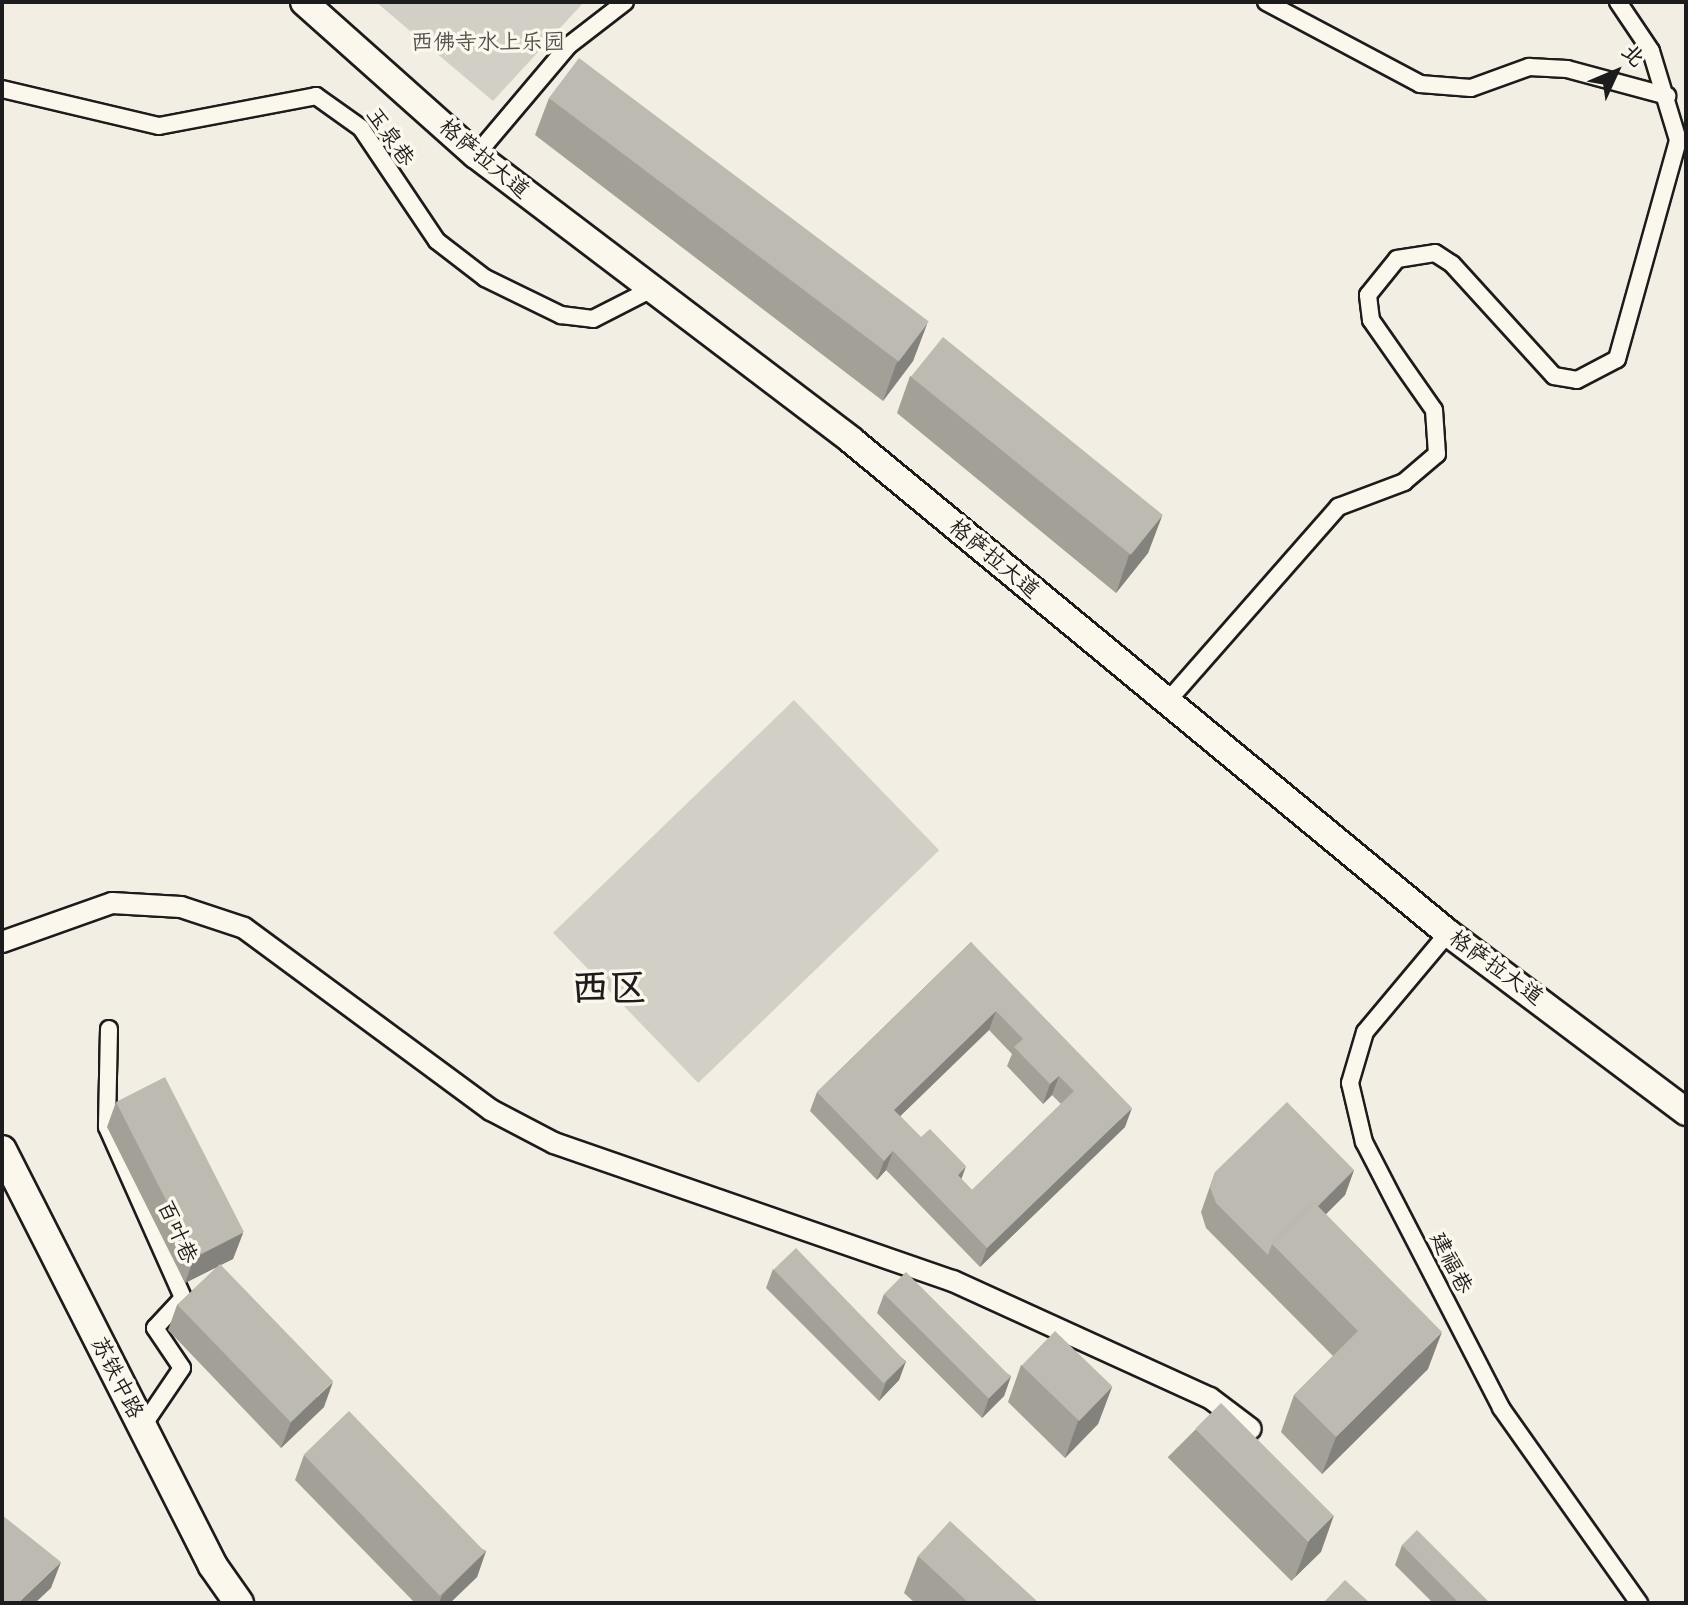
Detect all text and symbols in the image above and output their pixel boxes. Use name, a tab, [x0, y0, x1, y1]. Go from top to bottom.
park label: 西佛寺水上乐园	[411, 30, 565, 56]
north arrow	[1576, 32, 1656, 112]
text: 北	[1616, 38, 1650, 72]
street label: 玉泉巷	[360, 102, 420, 172]
street label: 格萨拉大道	[433, 114, 535, 204]
street label: 格萨拉大道	[943, 514, 1045, 604]
street label: 格萨拉大道	[1444, 925, 1548, 1011]
district label: 西区	[571, 966, 647, 1012]
street label: 百叶巷	[152, 1196, 202, 1268]
street label: 建福巷	[1424, 1228, 1478, 1298]
street label: 苏铁中路	[85, 1333, 149, 1423]

